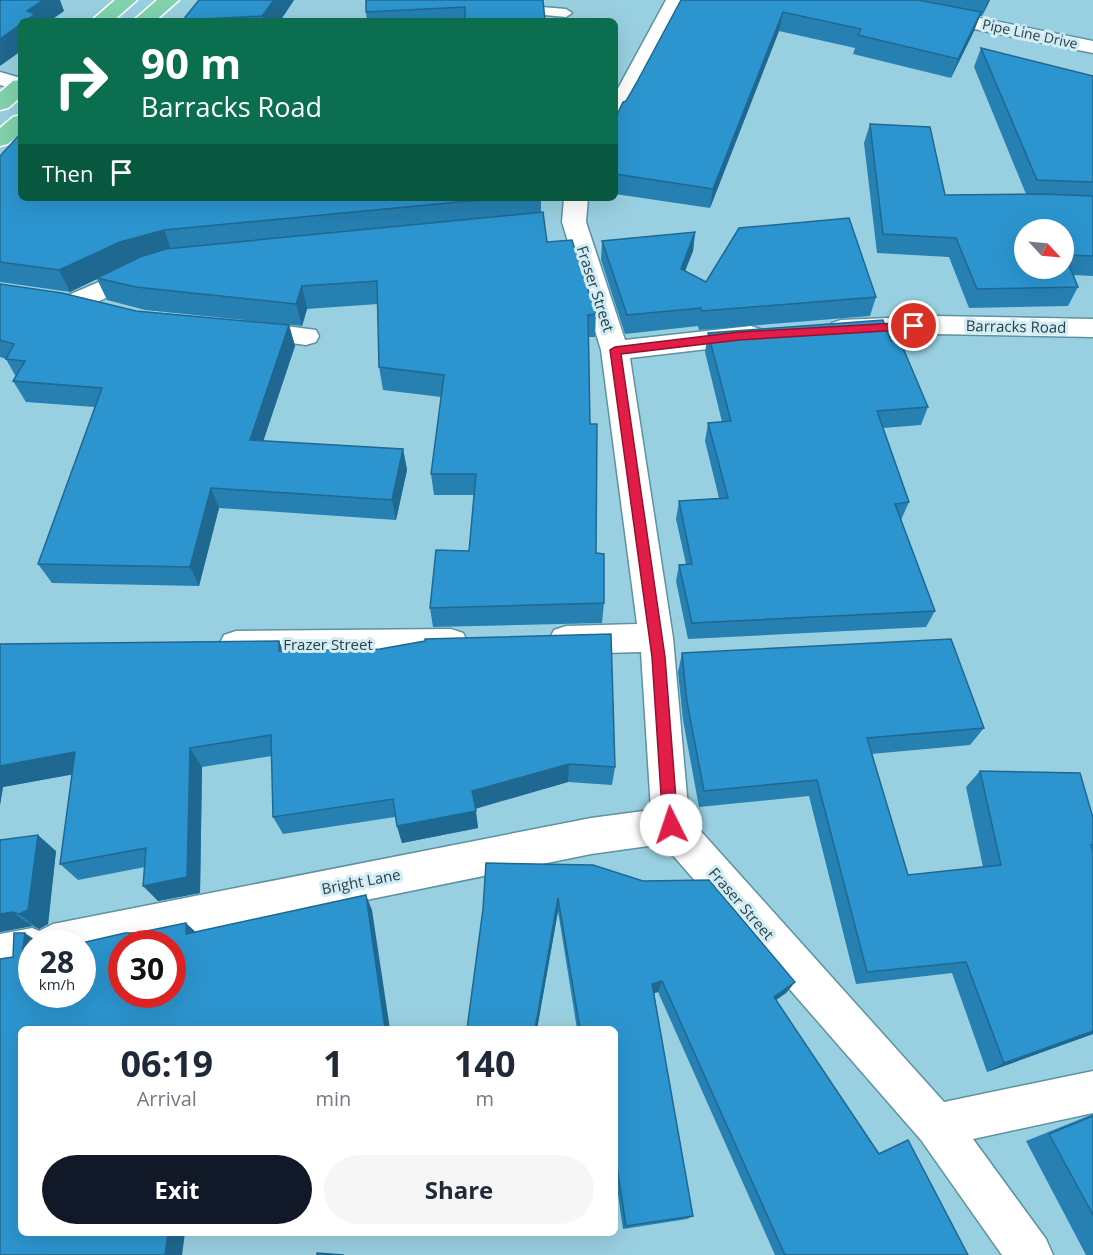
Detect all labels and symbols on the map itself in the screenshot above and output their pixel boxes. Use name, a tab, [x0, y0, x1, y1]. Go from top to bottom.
street label: Pipe Line Drive	[981, 14, 1080, 53]
north arrow	[1014, 219, 1074, 279]
street label: Fraser Street	[573, 243, 619, 334]
pin	[888, 300, 939, 351]
street label: Barracks Road	[966, 315, 1066, 337]
street label: Frazer Street	[283, 634, 373, 654]
position arrow	[639, 793, 703, 857]
street label: Fraser Street	[705, 863, 779, 944]
street label: Bright Lane	[320, 864, 402, 898]
speed limit sign: 30	[108, 930, 186, 1008]

